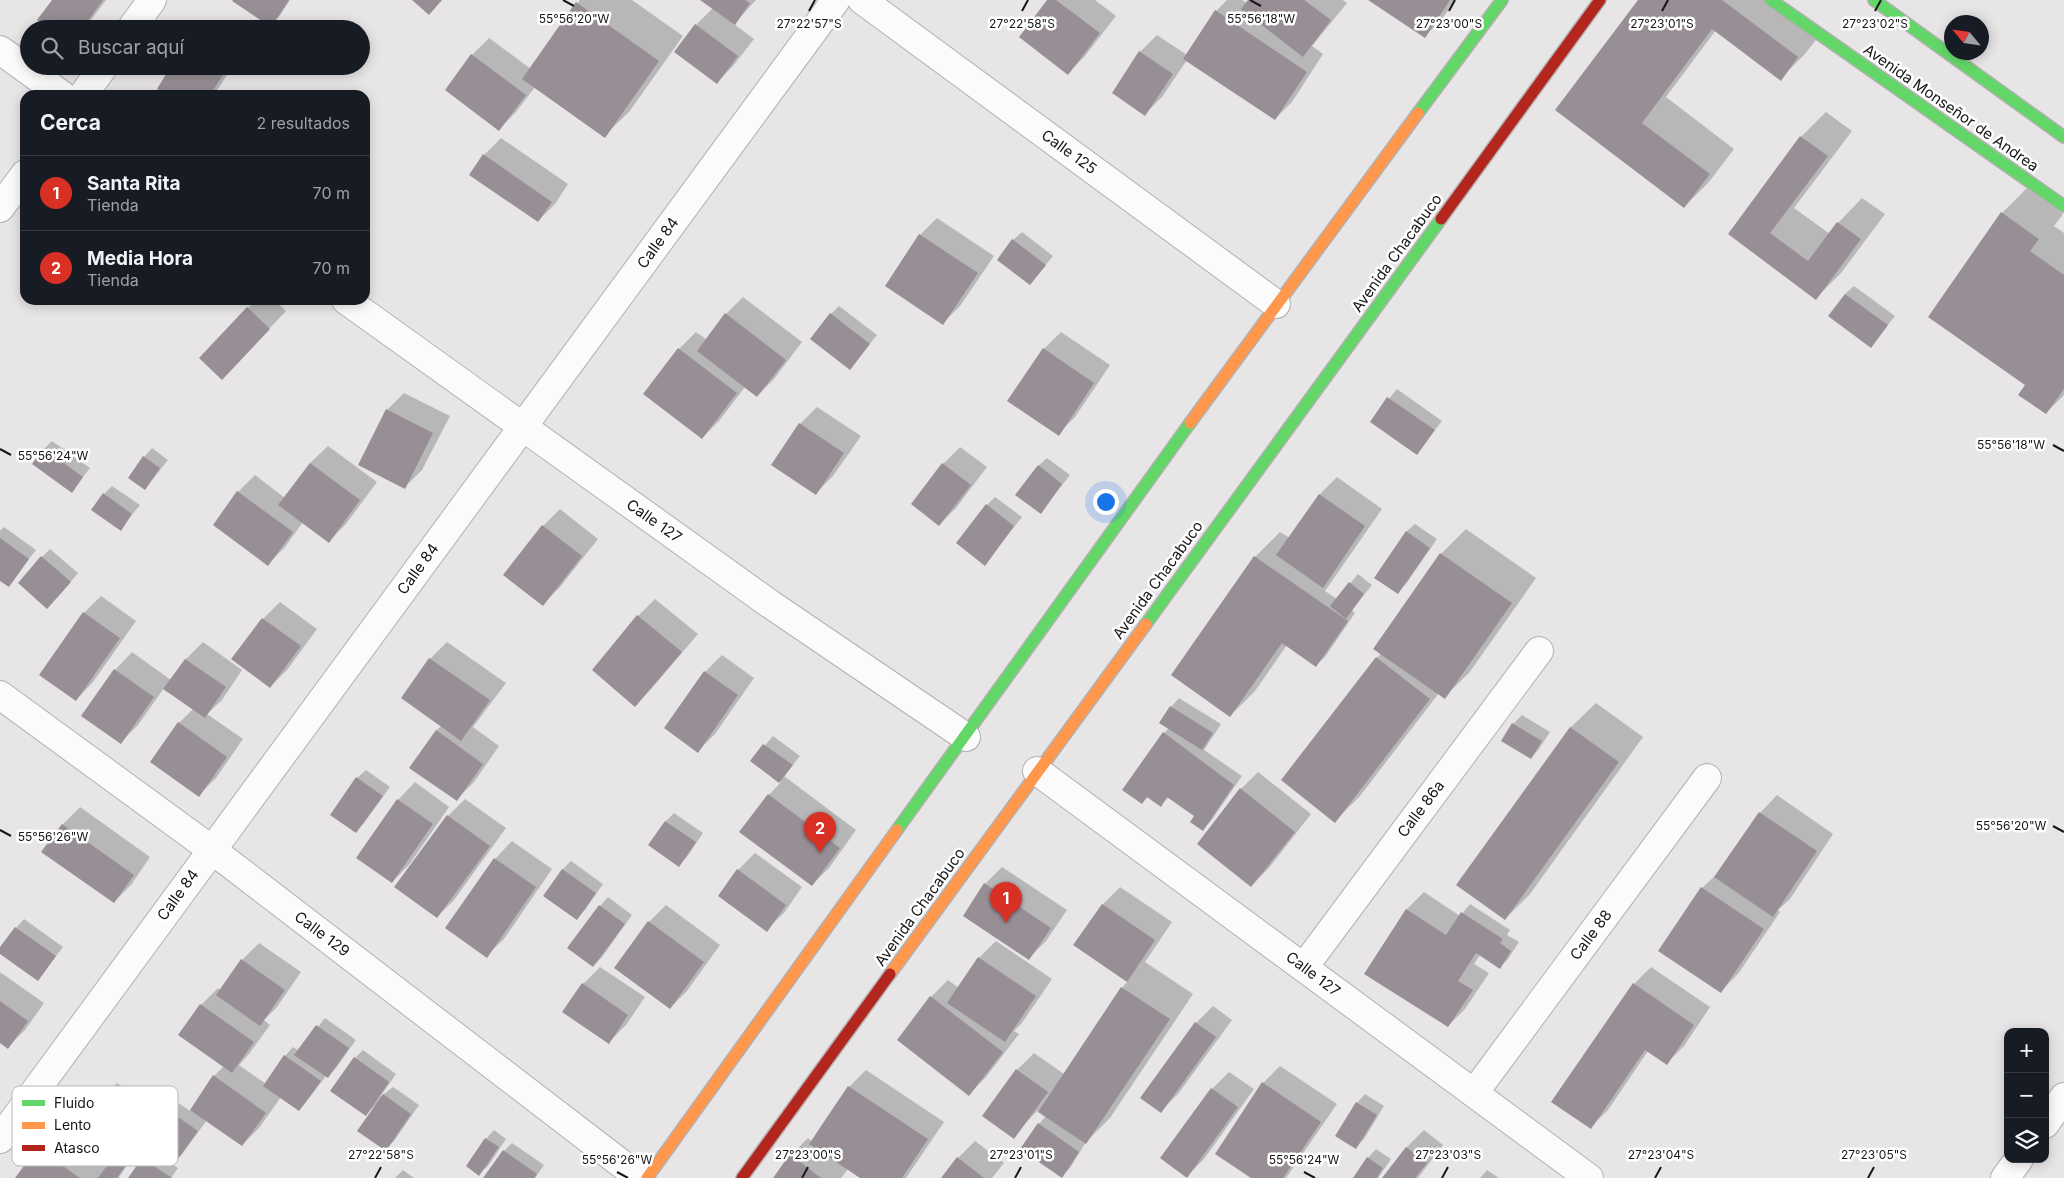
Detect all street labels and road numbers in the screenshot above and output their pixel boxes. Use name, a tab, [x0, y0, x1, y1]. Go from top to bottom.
street label: Avenida Monseñor de Andrea	[1860, 40, 2043, 175]
street label: Calle 125	[1038, 125, 1101, 178]
street label: Avenida Chacabuco	[1347, 190, 1446, 316]
street label: Calle 84	[633, 213, 683, 272]
street label: Calle 127	[623, 495, 686, 547]
street label: Avenida Chacabuco	[1108, 517, 1207, 643]
street label: Calle 84	[393, 539, 443, 598]
street label: Calle 86a	[1393, 776, 1448, 841]
street label: Avenida Chacabuco	[870, 844, 969, 970]
street label: Calle 84	[153, 865, 203, 924]
street label: Calle 88	[1566, 906, 1616, 964]
street label: Calle 129	[291, 907, 354, 960]
street label: Calle 127	[1282, 947, 1344, 1000]

